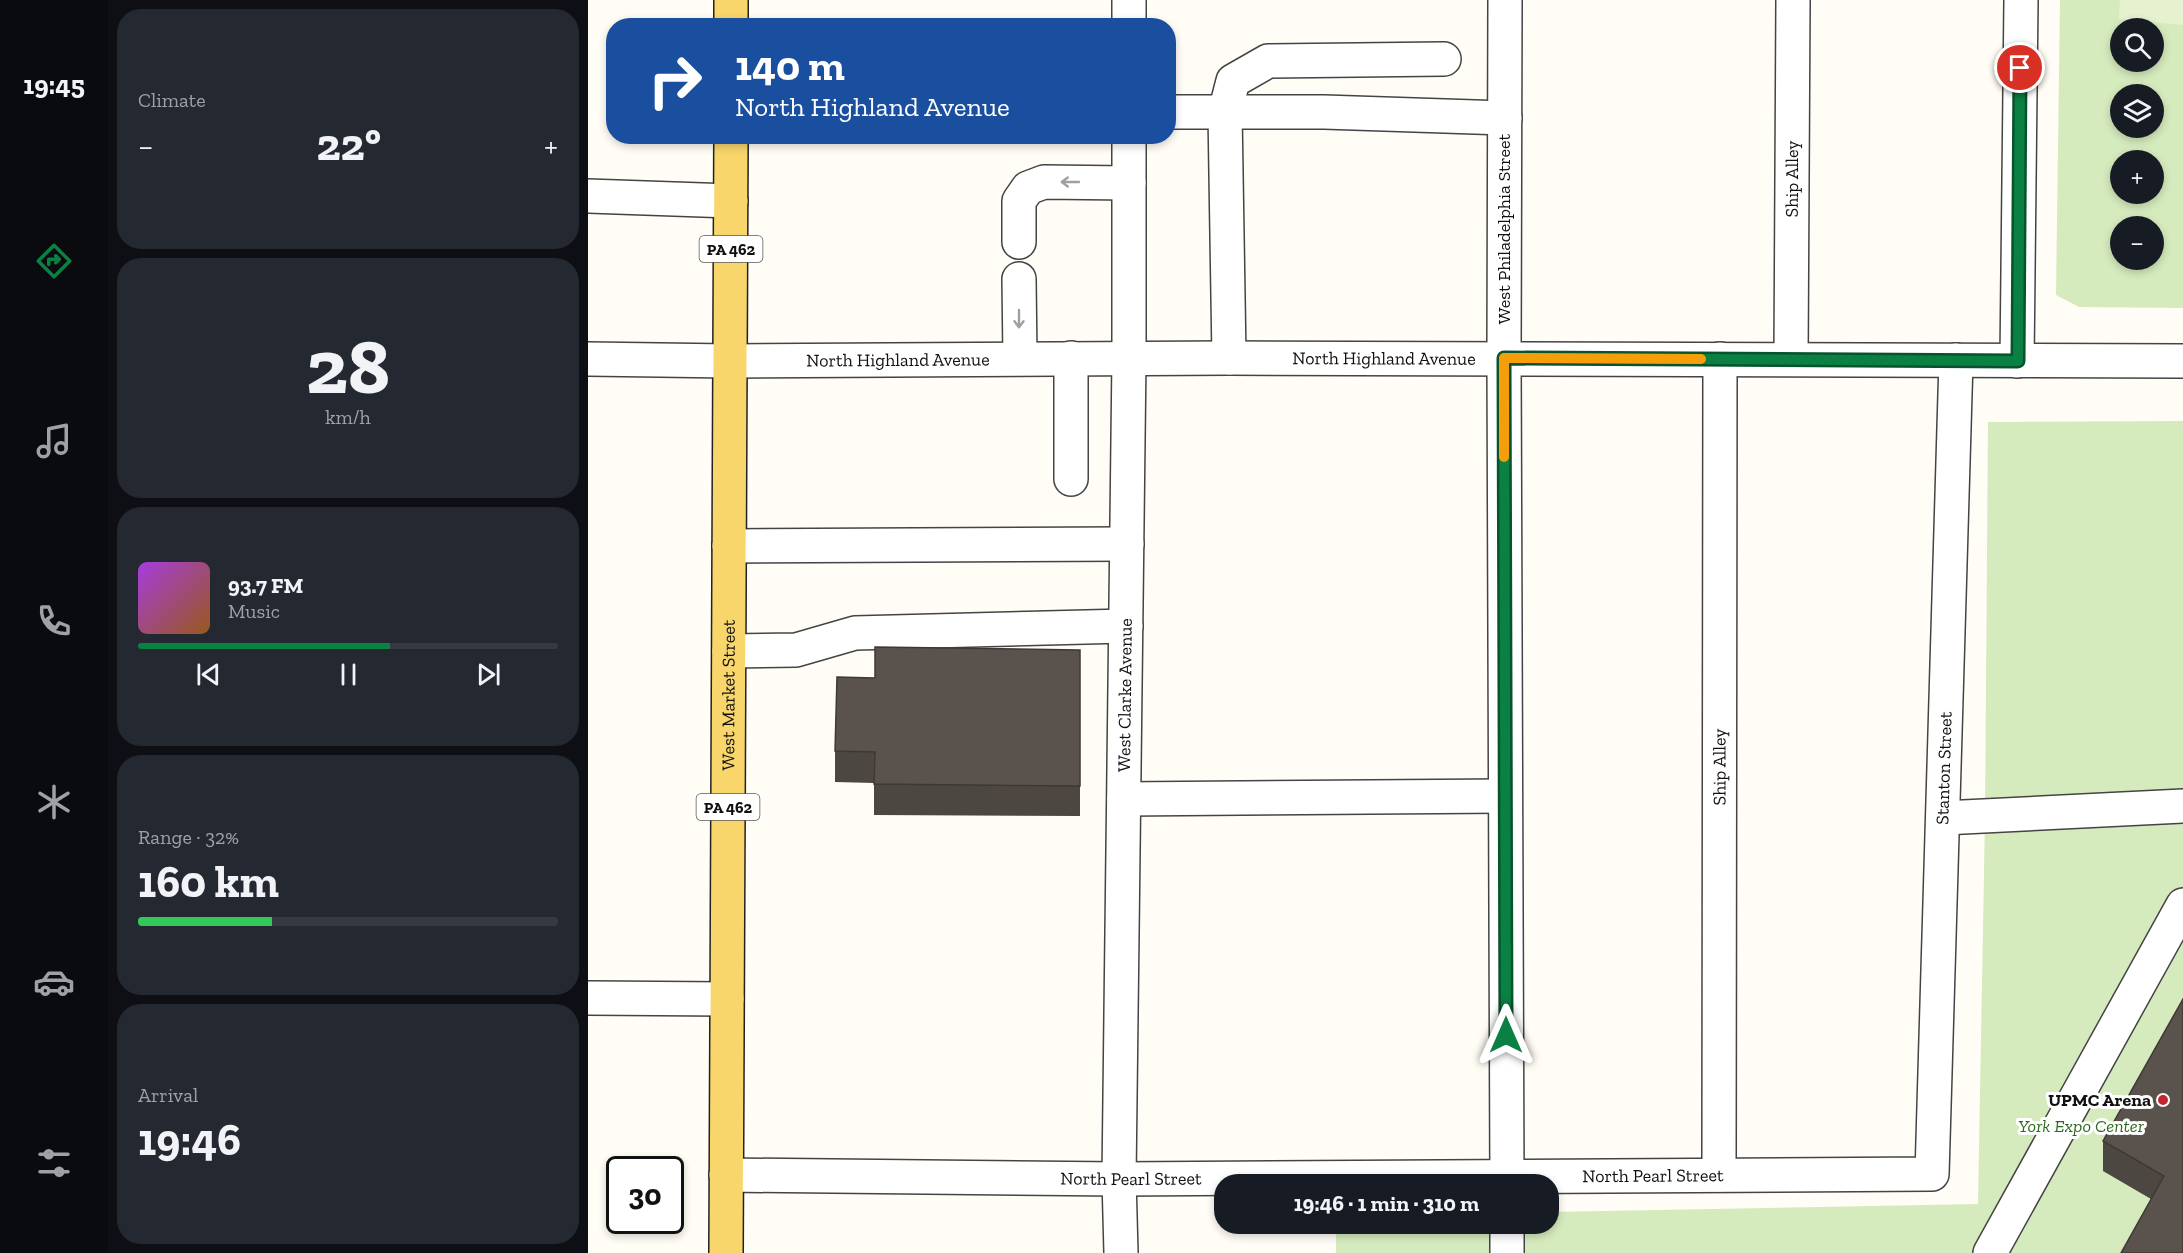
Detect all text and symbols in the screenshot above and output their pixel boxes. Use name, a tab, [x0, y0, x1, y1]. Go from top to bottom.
map controls	[2110, 18, 2164, 270]
button: search	[2110, 18, 2164, 72]
text: 140 m	[735, 40, 845, 91]
icon: right	[636, 42, 714, 120]
pin	[1994, 42, 2045, 93]
icon: arrive	[2003, 51, 2036, 84]
text: 19:45	[23, 69, 85, 101]
button: layers	[2110, 84, 2164, 138]
text: Climate	[138, 88, 206, 112]
text: North Highland Avenue	[735, 91, 1010, 123]
text: 22°	[316, 118, 381, 172]
text: −	[138, 126, 153, 165]
text: +	[544, 126, 558, 165]
street label: West Philadelphia Street	[1493, 133, 1515, 324]
street label: Ship Alley	[1781, 140, 1803, 217]
button: +	[2110, 150, 2164, 204]
one-way arrow	[1061, 176, 1081, 188]
button: −	[2110, 216, 2164, 270]
road number: PA 462	[700, 236, 762, 262]
icon: directions	[33, 240, 75, 282]
one-way arrow	[1013, 308, 1025, 328]
text: 28	[306, 319, 390, 413]
street label: North Highland Avenue	[1292, 347, 1476, 370]
street label: North Highland Avenue	[806, 348, 990, 372]
text: km/h	[325, 405, 371, 429]
icon: music	[33, 420, 75, 462]
text: 93.7 FM	[228, 572, 303, 599]
text: Music	[228, 599, 280, 623]
icon: phone	[33, 600, 75, 642]
street label: West Clarke Avenue	[1113, 618, 1137, 772]
street label: West Market Street	[717, 619, 740, 770]
icon: previous	[192, 658, 225, 691]
icon: pause	[332, 658, 365, 691]
icon: next	[472, 658, 505, 691]
street label: Stanton Street	[1931, 711, 1957, 825]
street label: Ship Alley	[1708, 728, 1731, 805]
icon: climate	[33, 781, 75, 823]
road number: PA 462	[696, 794, 760, 820]
text: Range · 32%	[138, 825, 239, 849]
text: 160 km	[138, 855, 279, 909]
icon: car	[33, 961, 75, 1003]
position arrow	[1474, 1003, 1538, 1067]
text: Arrival	[138, 1083, 198, 1107]
place label: UPMC Arena	[2048, 1089, 2151, 1111]
marker: UPMC Arena	[2156, 1093, 2170, 1107]
text: 19:46	[138, 1113, 241, 1167]
park label: York Expo Center	[2018, 1115, 2145, 1137]
icon: filters	[33, 1142, 75, 1184]
speed limit sign: 30	[606, 1156, 684, 1234]
street label: North Pearl Street	[1582, 1164, 1724, 1187]
street label: North Pearl Street	[1060, 1167, 1202, 1190]
text: 19:46 · 1 min · 310 m	[1294, 1190, 1479, 1217]

